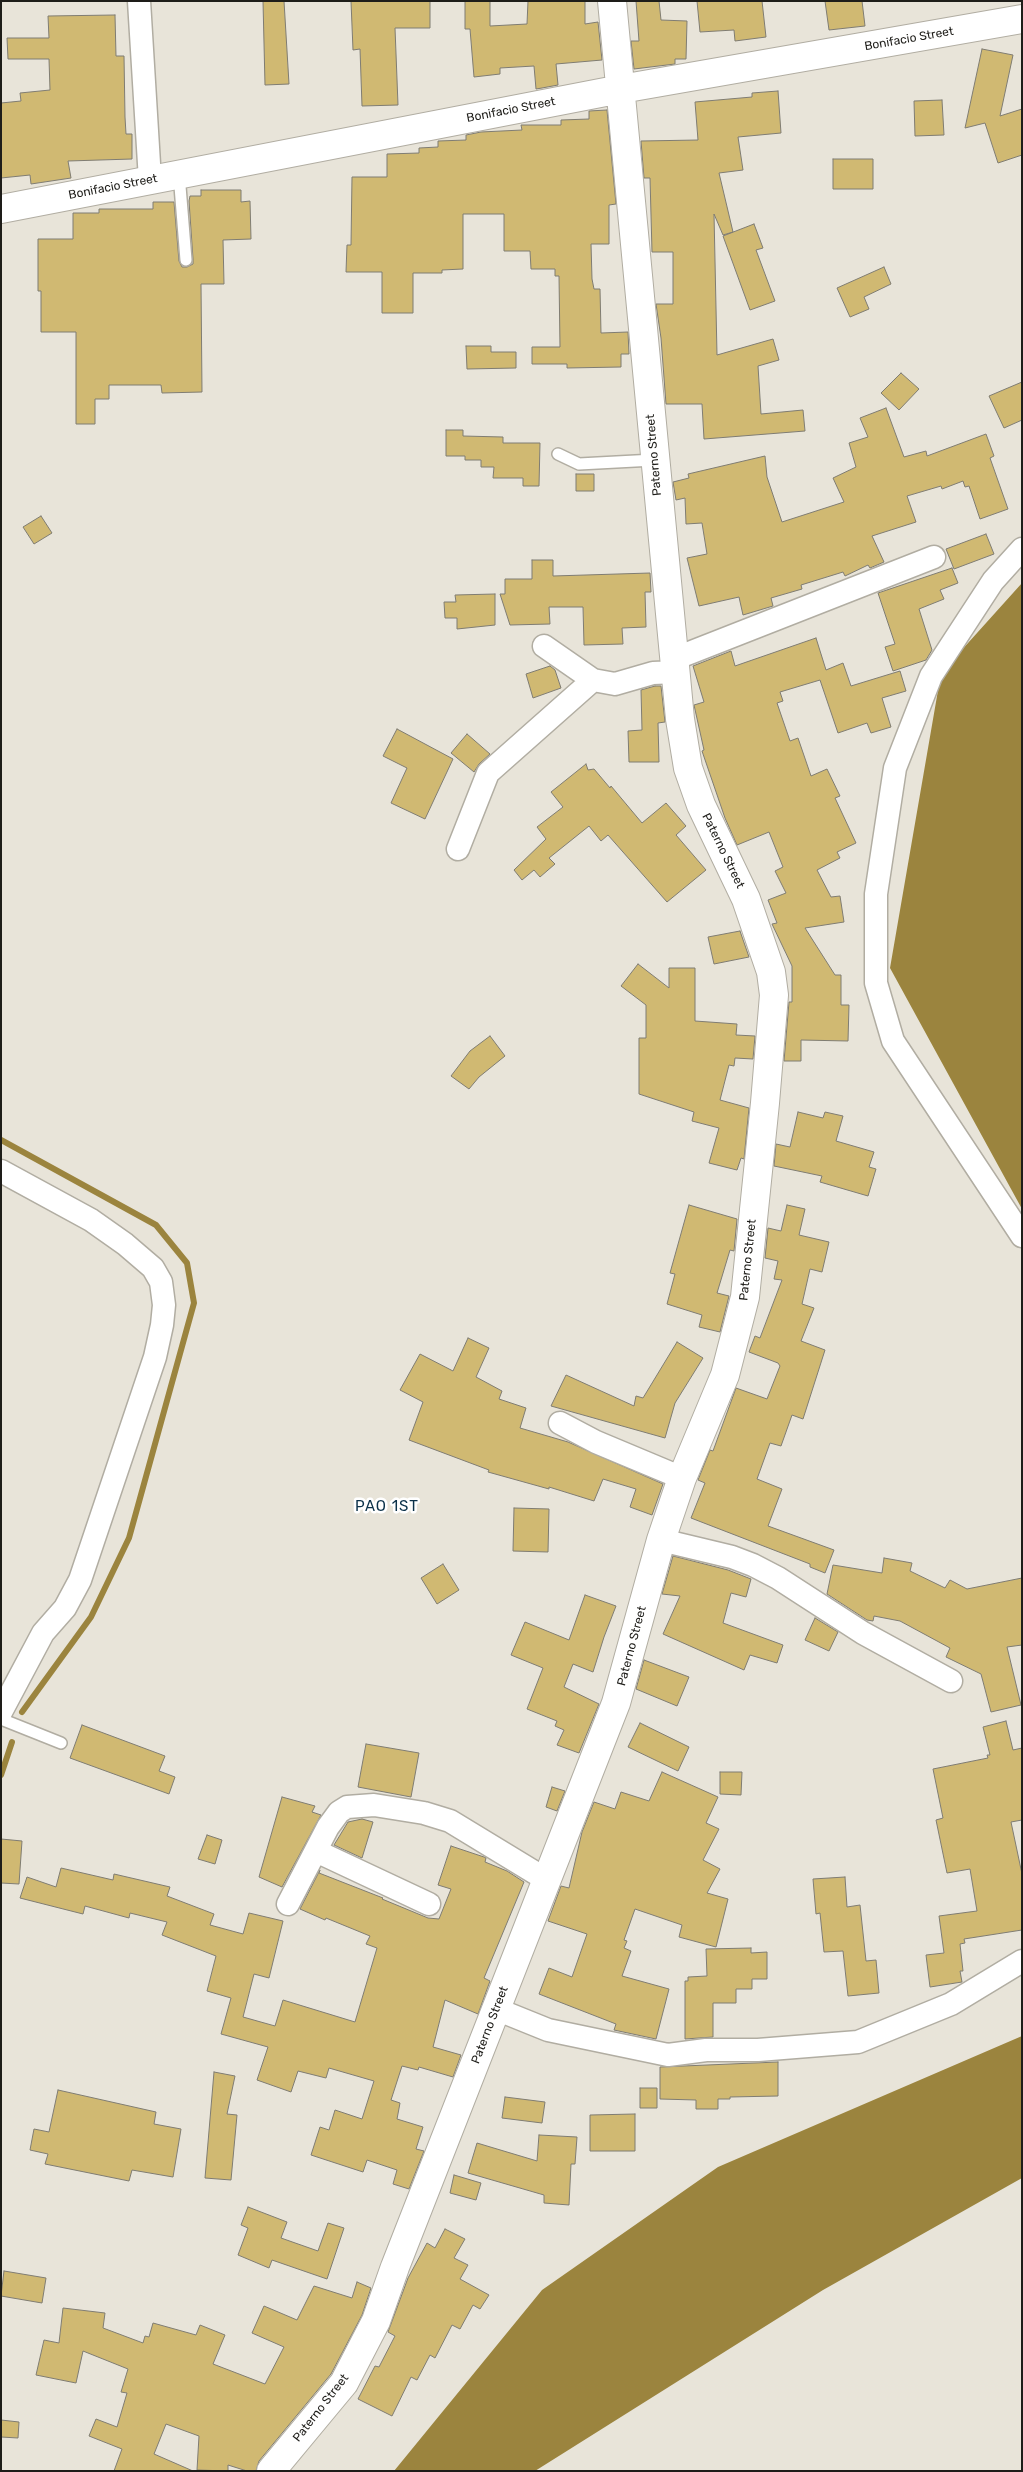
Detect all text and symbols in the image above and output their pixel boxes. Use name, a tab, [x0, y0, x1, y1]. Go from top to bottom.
street label: Bonifacio Street	[863, 24, 955, 54]
street label: Bonifacio Street	[465, 94, 557, 126]
street label: Bonifacio Street	[67, 171, 159, 203]
street label: Paterno Street	[643, 414, 665, 496]
street label: Paterno Street	[699, 811, 747, 891]
street label: Paterno Street	[737, 1219, 759, 1301]
district label: PAO 1ST	[354, 1498, 420, 1516]
street label: Paterno Street	[614, 1605, 650, 1687]
street label: Paterno Street	[469, 1984, 511, 2066]
street label: Paterno Street	[290, 2371, 352, 2445]

